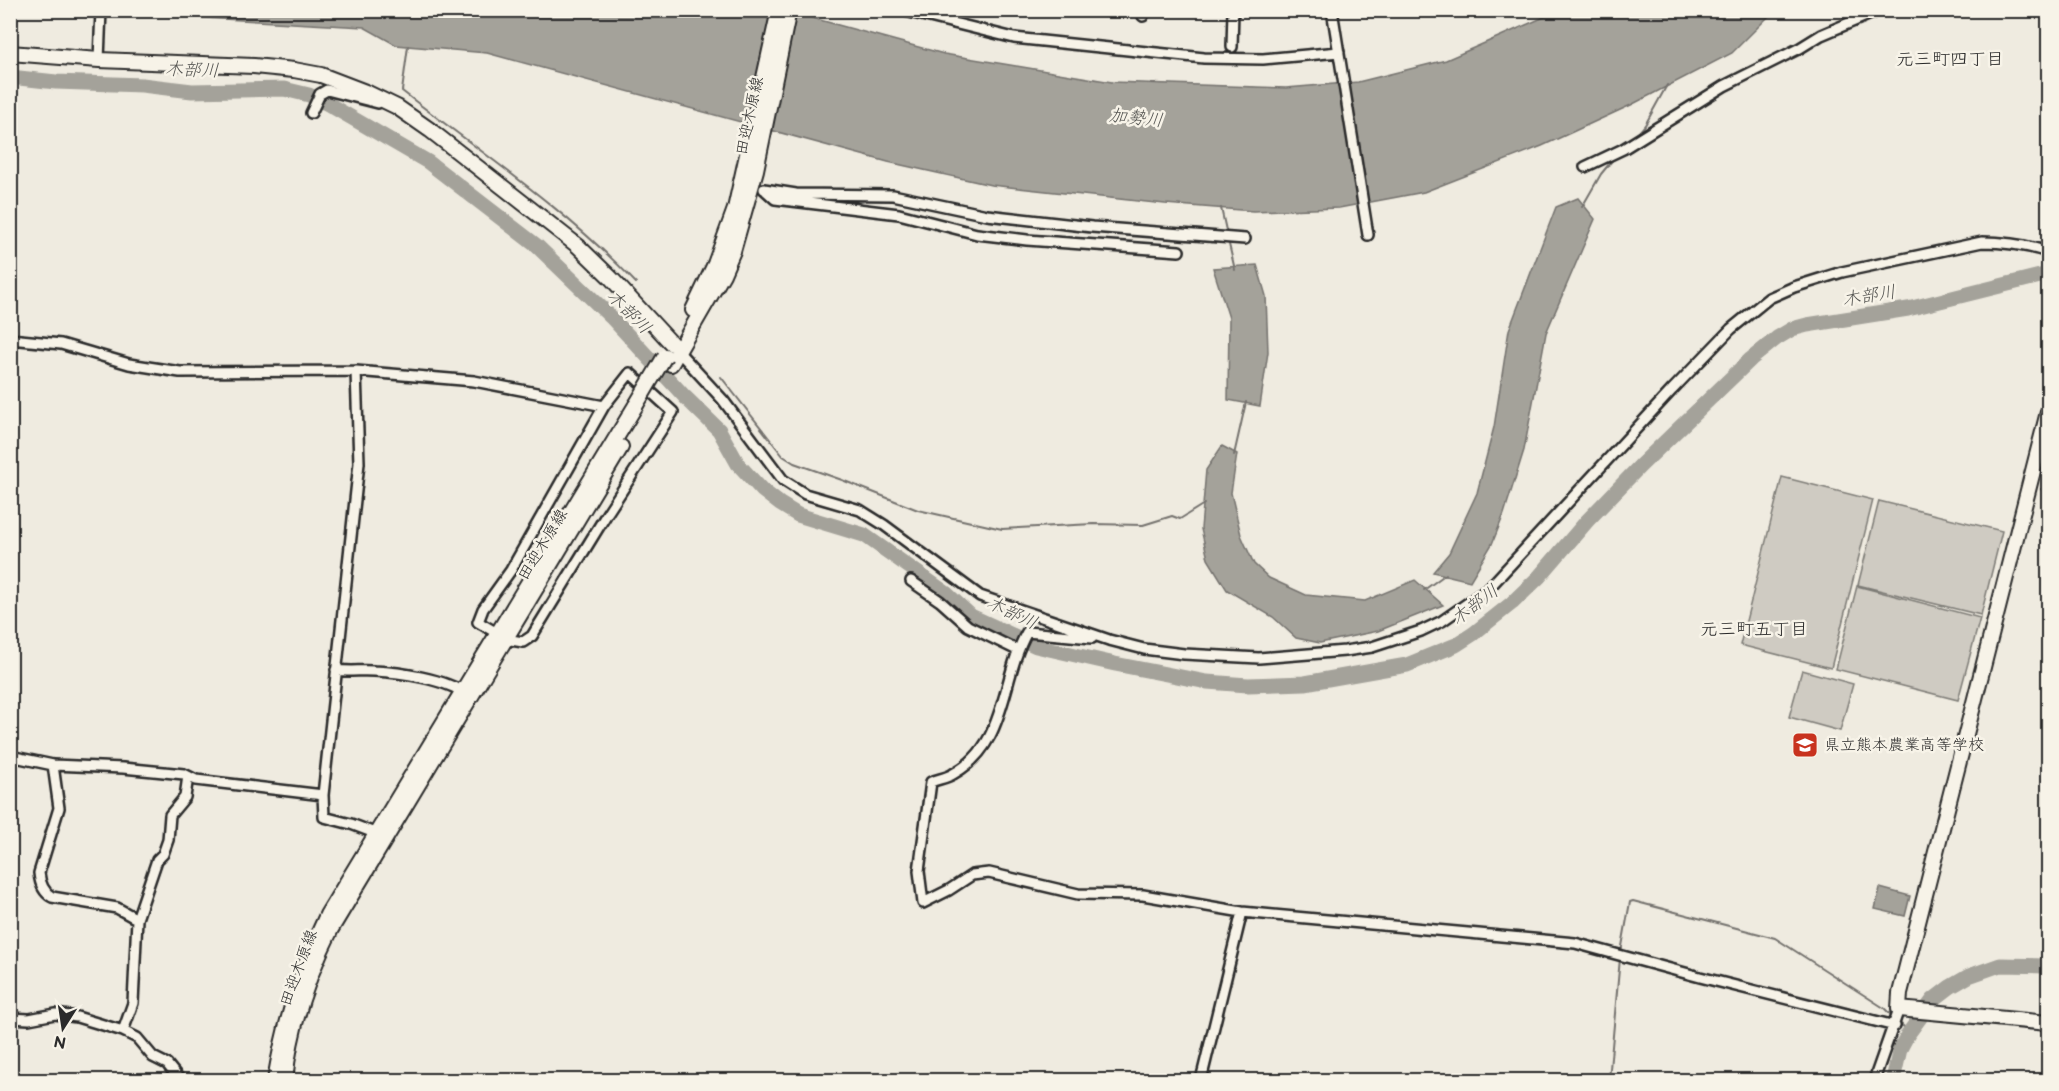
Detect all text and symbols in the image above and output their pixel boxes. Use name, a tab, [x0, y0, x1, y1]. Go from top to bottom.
district label: 元三町四丁目	[1896, 49, 2004, 70]
water label: 木部川	[165, 59, 219, 81]
street label: 田迎木原線	[732, 75, 768, 157]
water label: 加勢川	[1108, 105, 1164, 131]
water label: 木部川	[1841, 281, 1897, 311]
water label: 木部川	[602, 285, 656, 339]
street label: 田迎木原線	[514, 506, 572, 584]
water label: 木部川	[1447, 580, 1503, 630]
water label: 木部川	[983, 592, 1041, 634]
district label: 元三町五丁目	[1700, 619, 1808, 640]
school or university icon: 県立熊本農業高等学校	[1790, 730, 1820, 760]
place label: 県立熊本農業高等学校	[1824, 736, 1984, 755]
street label: 田迎木原線	[276, 927, 322, 1009]
north arrow	[33, 998, 93, 1058]
text: N	[52, 1031, 68, 1052]

